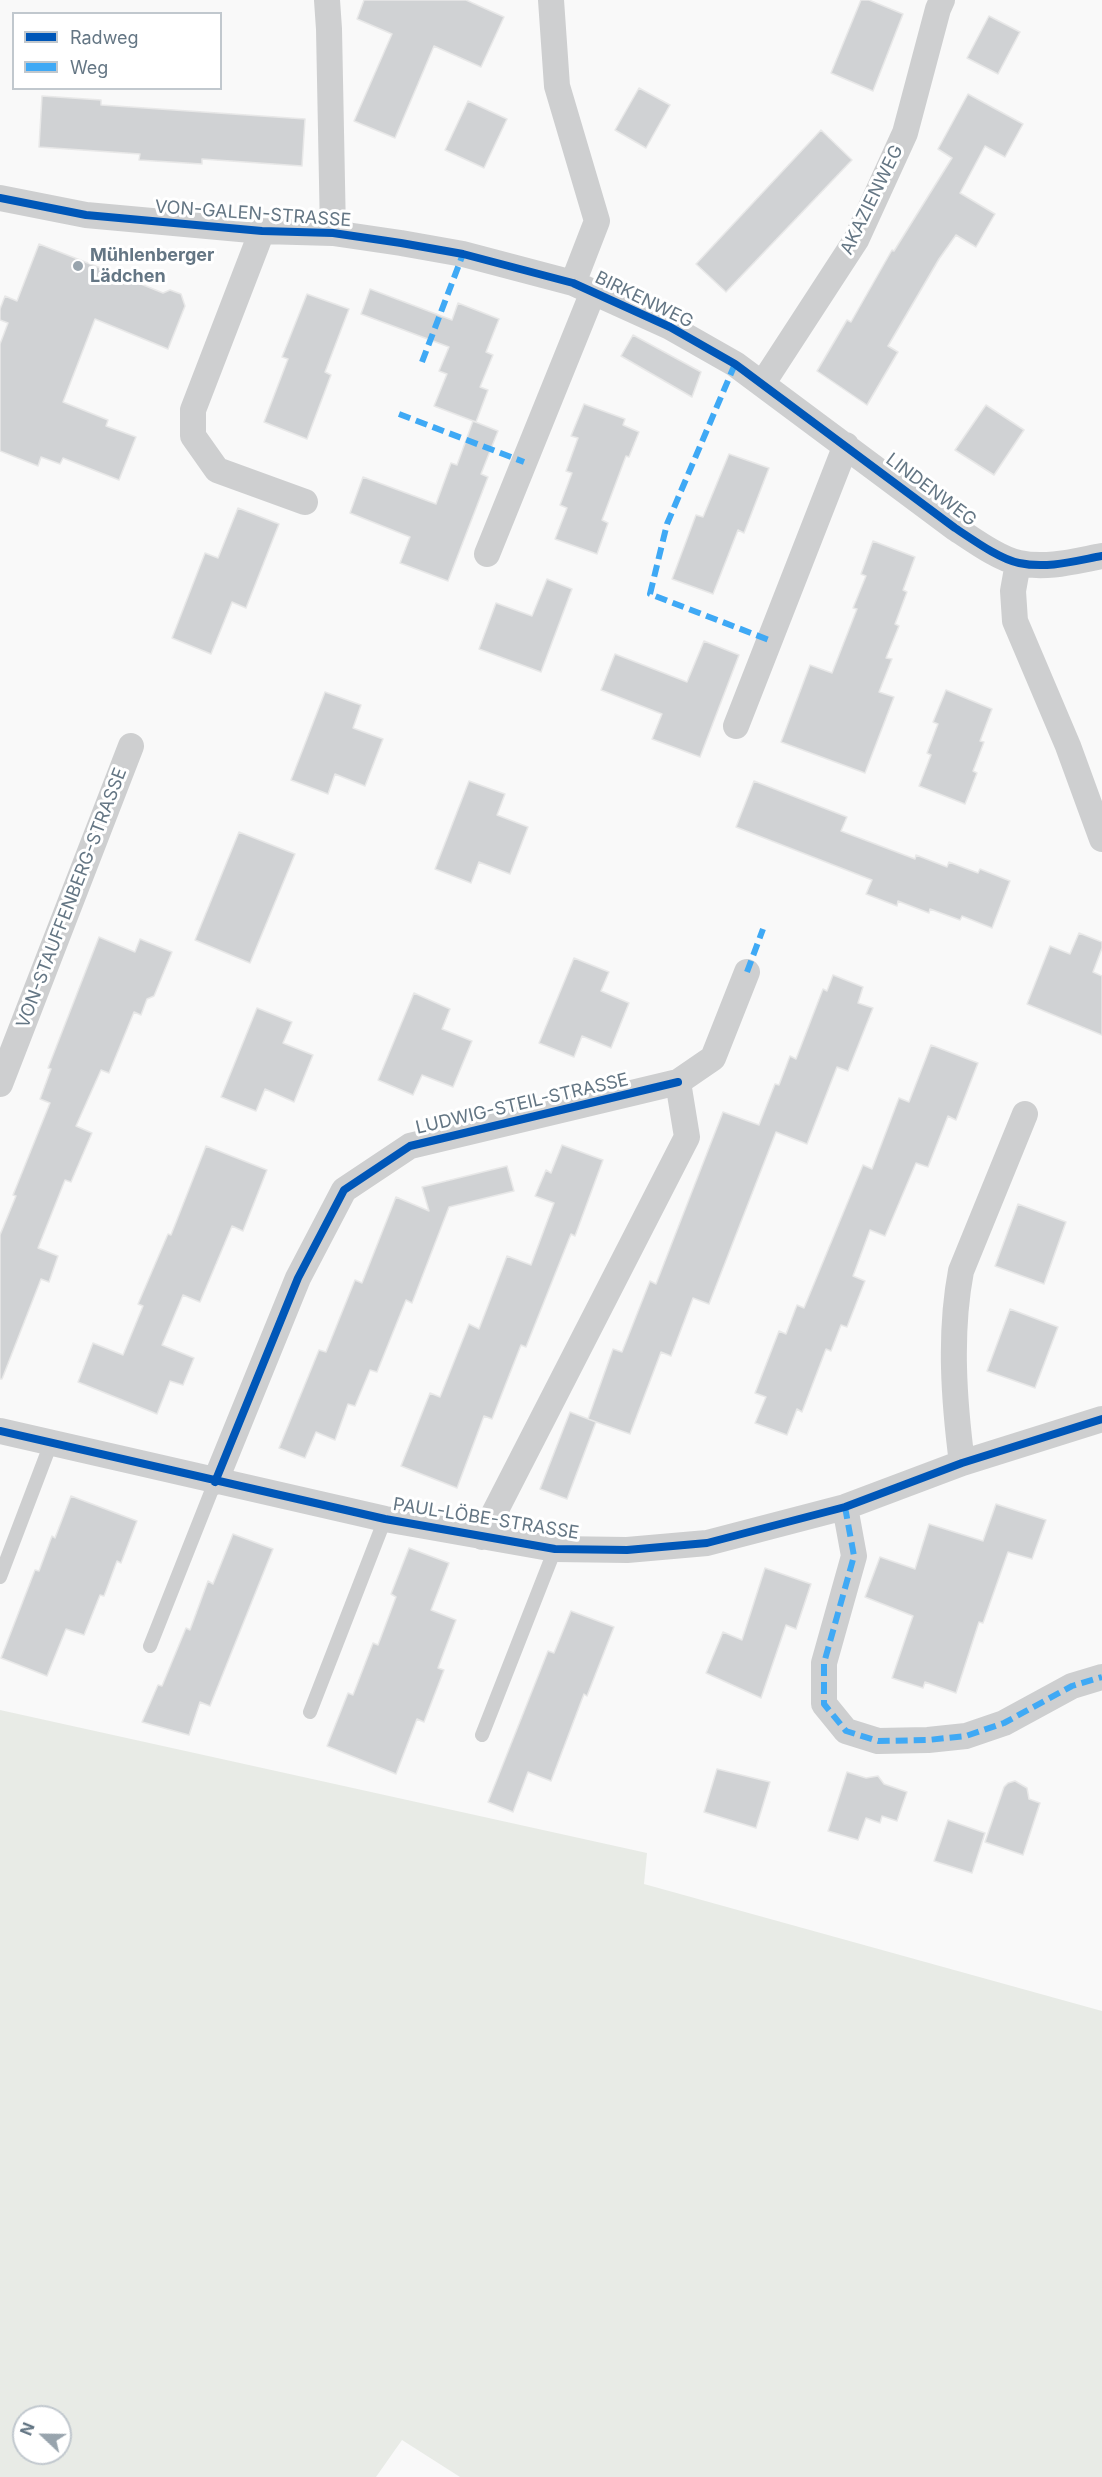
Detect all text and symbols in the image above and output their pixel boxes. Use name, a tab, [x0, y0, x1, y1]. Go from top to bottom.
legend	[12, 12, 222, 90]
text: Radweg	[70, 27, 139, 48]
text: Weg	[70, 57, 108, 78]
street label: AKAZIENWEG	[836, 142, 908, 258]
street label: VON-GALEN-STRASSE	[154, 196, 352, 232]
place label: Mühlenberger Lädchen	[90, 245, 214, 288]
marker: Mühlenberger Lädchen	[71, 259, 85, 273]
street label: BIRKENWEG	[591, 267, 697, 333]
street label: LINDENWEG	[881, 449, 981, 531]
street label: VON-STAUFFENBERG-STRASSE	[12, 765, 132, 1031]
street label: LUDWIG-STEIL-STRASSE	[414, 1069, 630, 1139]
street label: PAUL-LÖBE-STRASSE	[391, 1494, 581, 1544]
north arrow	[12, 2405, 72, 2465]
text: N	[16, 2420, 39, 2438]

